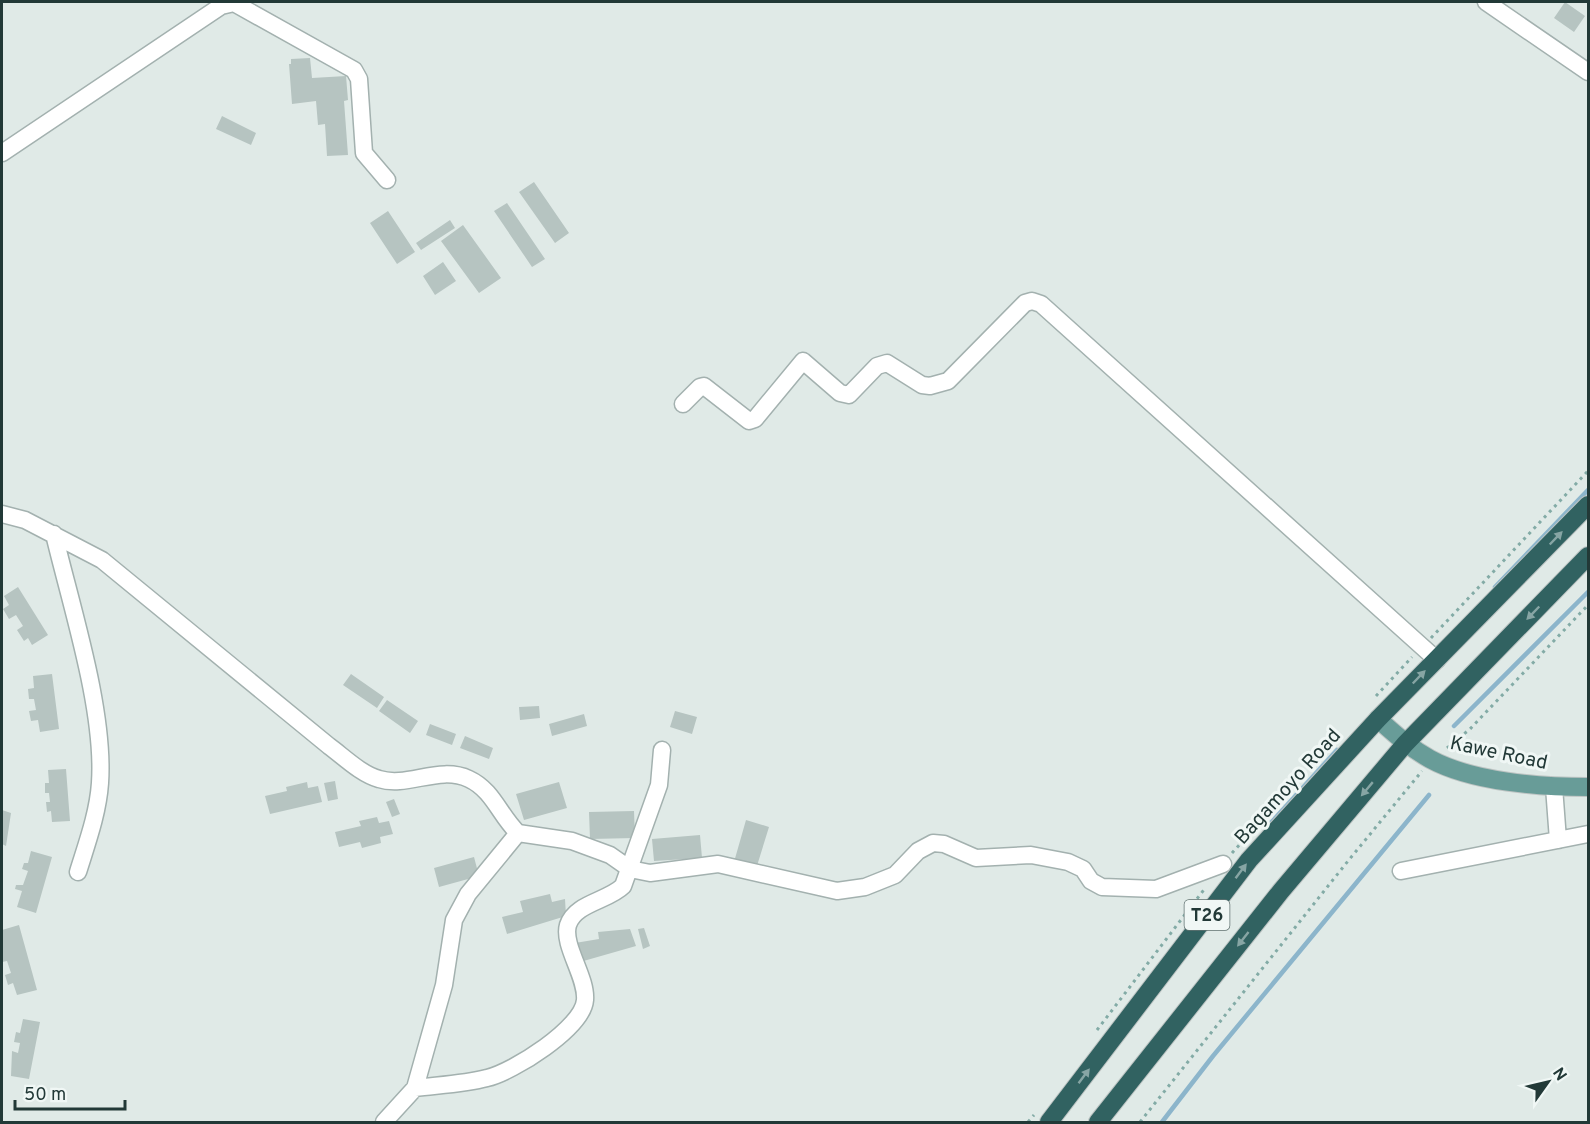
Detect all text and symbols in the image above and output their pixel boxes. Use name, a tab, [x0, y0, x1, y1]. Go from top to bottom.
one-way arrow	[1548, 532, 1562, 546]
one-way arrow	[1526, 606, 1540, 621]
one-way arrow	[1412, 671, 1426, 685]
street label: Bagamoyo Road	[1230, 724, 1347, 851]
street label: Kawe Road	[1447, 731, 1550, 777]
one-way arrow	[1361, 781, 1374, 797]
one-way arrow	[1234, 863, 1247, 879]
road number: T26	[1184, 900, 1230, 930]
one-way arrow	[1237, 931, 1250, 947]
north arrow	[1518, 1052, 1578, 1112]
text: N	[1547, 1064, 1570, 1085]
one-way arrow	[1078, 1068, 1091, 1084]
scale bar	[15, 1073, 124, 1111]
text: 50 m	[24, 1084, 66, 1107]

